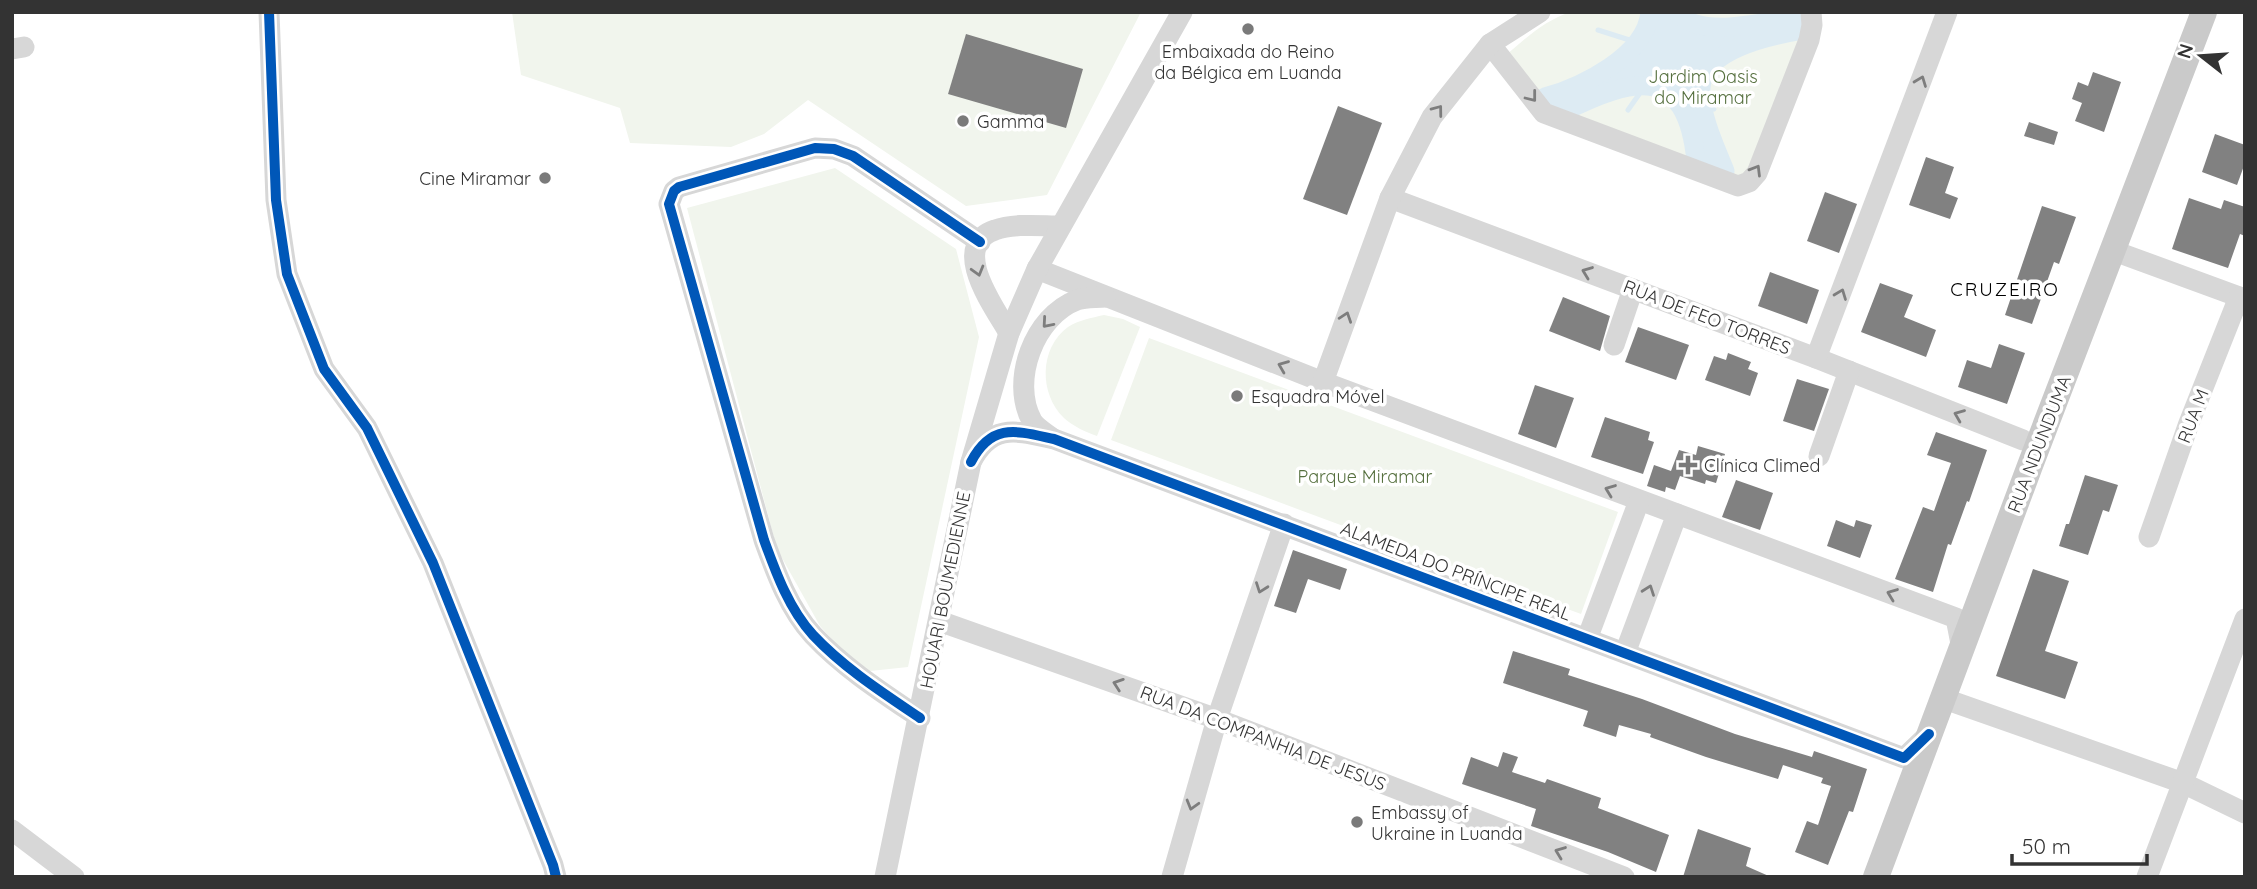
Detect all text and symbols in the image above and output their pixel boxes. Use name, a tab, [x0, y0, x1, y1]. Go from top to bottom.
marker: Embaixada do Reino da Bélgica em Luanda	[1240, 21, 1256, 37]
north arrow	[2166, 21, 2236, 91]
place label: Embaixada do Reino da Bélgica em Luanda	[1154, 40, 1342, 84]
text: N	[2171, 41, 2198, 61]
park label: Jardim Oasis do Miramar	[1648, 65, 1758, 109]
one-way arrow	[1913, 76, 1927, 88]
one-way arrow	[1524, 89, 1536, 102]
one-way arrow	[1429, 105, 1442, 118]
place label: Gamma	[977, 110, 1044, 133]
marker: Gamma	[955, 113, 971, 129]
one-way arrow	[1748, 165, 1761, 178]
place label: Cine Miramar	[419, 167, 531, 190]
marker: Cine Miramar	[537, 170, 553, 186]
one-way arrow	[969, 265, 984, 277]
one-way arrow	[1582, 266, 1594, 280]
street label: RUA DE FEO TORRES	[1620, 275, 1794, 359]
district label: CRUZEIRO	[1950, 277, 2060, 301]
one-way arrow	[1832, 289, 1846, 301]
one-way arrow	[1338, 312, 1352, 324]
one-way arrow	[1043, 315, 1055, 328]
one-way arrow	[1277, 360, 1289, 374]
street label: RUA NDUNDUMA	[2002, 372, 2076, 516]
place label: Esquadra Móvel	[1251, 385, 1385, 408]
street label: RUA M	[2172, 386, 2214, 446]
marker: Esquadra Móvel	[1229, 388, 1245, 404]
one-way arrow	[1954, 409, 1967, 423]
place label: Clínica Climed	[1704, 454, 1820, 477]
marker: Clínica Climed	[1678, 455, 1698, 475]
park label: Parque Miramar	[1298, 465, 1433, 488]
one-way arrow	[1604, 484, 1616, 498]
street label: HOUARI BOUMEDIENNE	[915, 490, 975, 690]
street label: ALAMEDA DO PRÍNCIPE REAL	[1337, 516, 1575, 626]
one-way arrow	[1255, 582, 1269, 594]
one-way arrow	[1641, 584, 1655, 596]
one-way arrow	[1887, 589, 1899, 603]
one-way arrow	[1113, 678, 1125, 692]
street label: RUA DA COMPANHIA DE JESUS	[1137, 680, 1389, 796]
one-way arrow	[1185, 799, 1200, 811]
place label: Embassy of Ukraine in Luanda	[1371, 801, 1523, 845]
marker: Embassy of Ukraine in Luanda	[1349, 814, 1365, 830]
scale bar	[2012, 822, 2147, 866]
text: 50 m	[2022, 833, 2071, 859]
one-way arrow	[1554, 847, 1566, 861]

